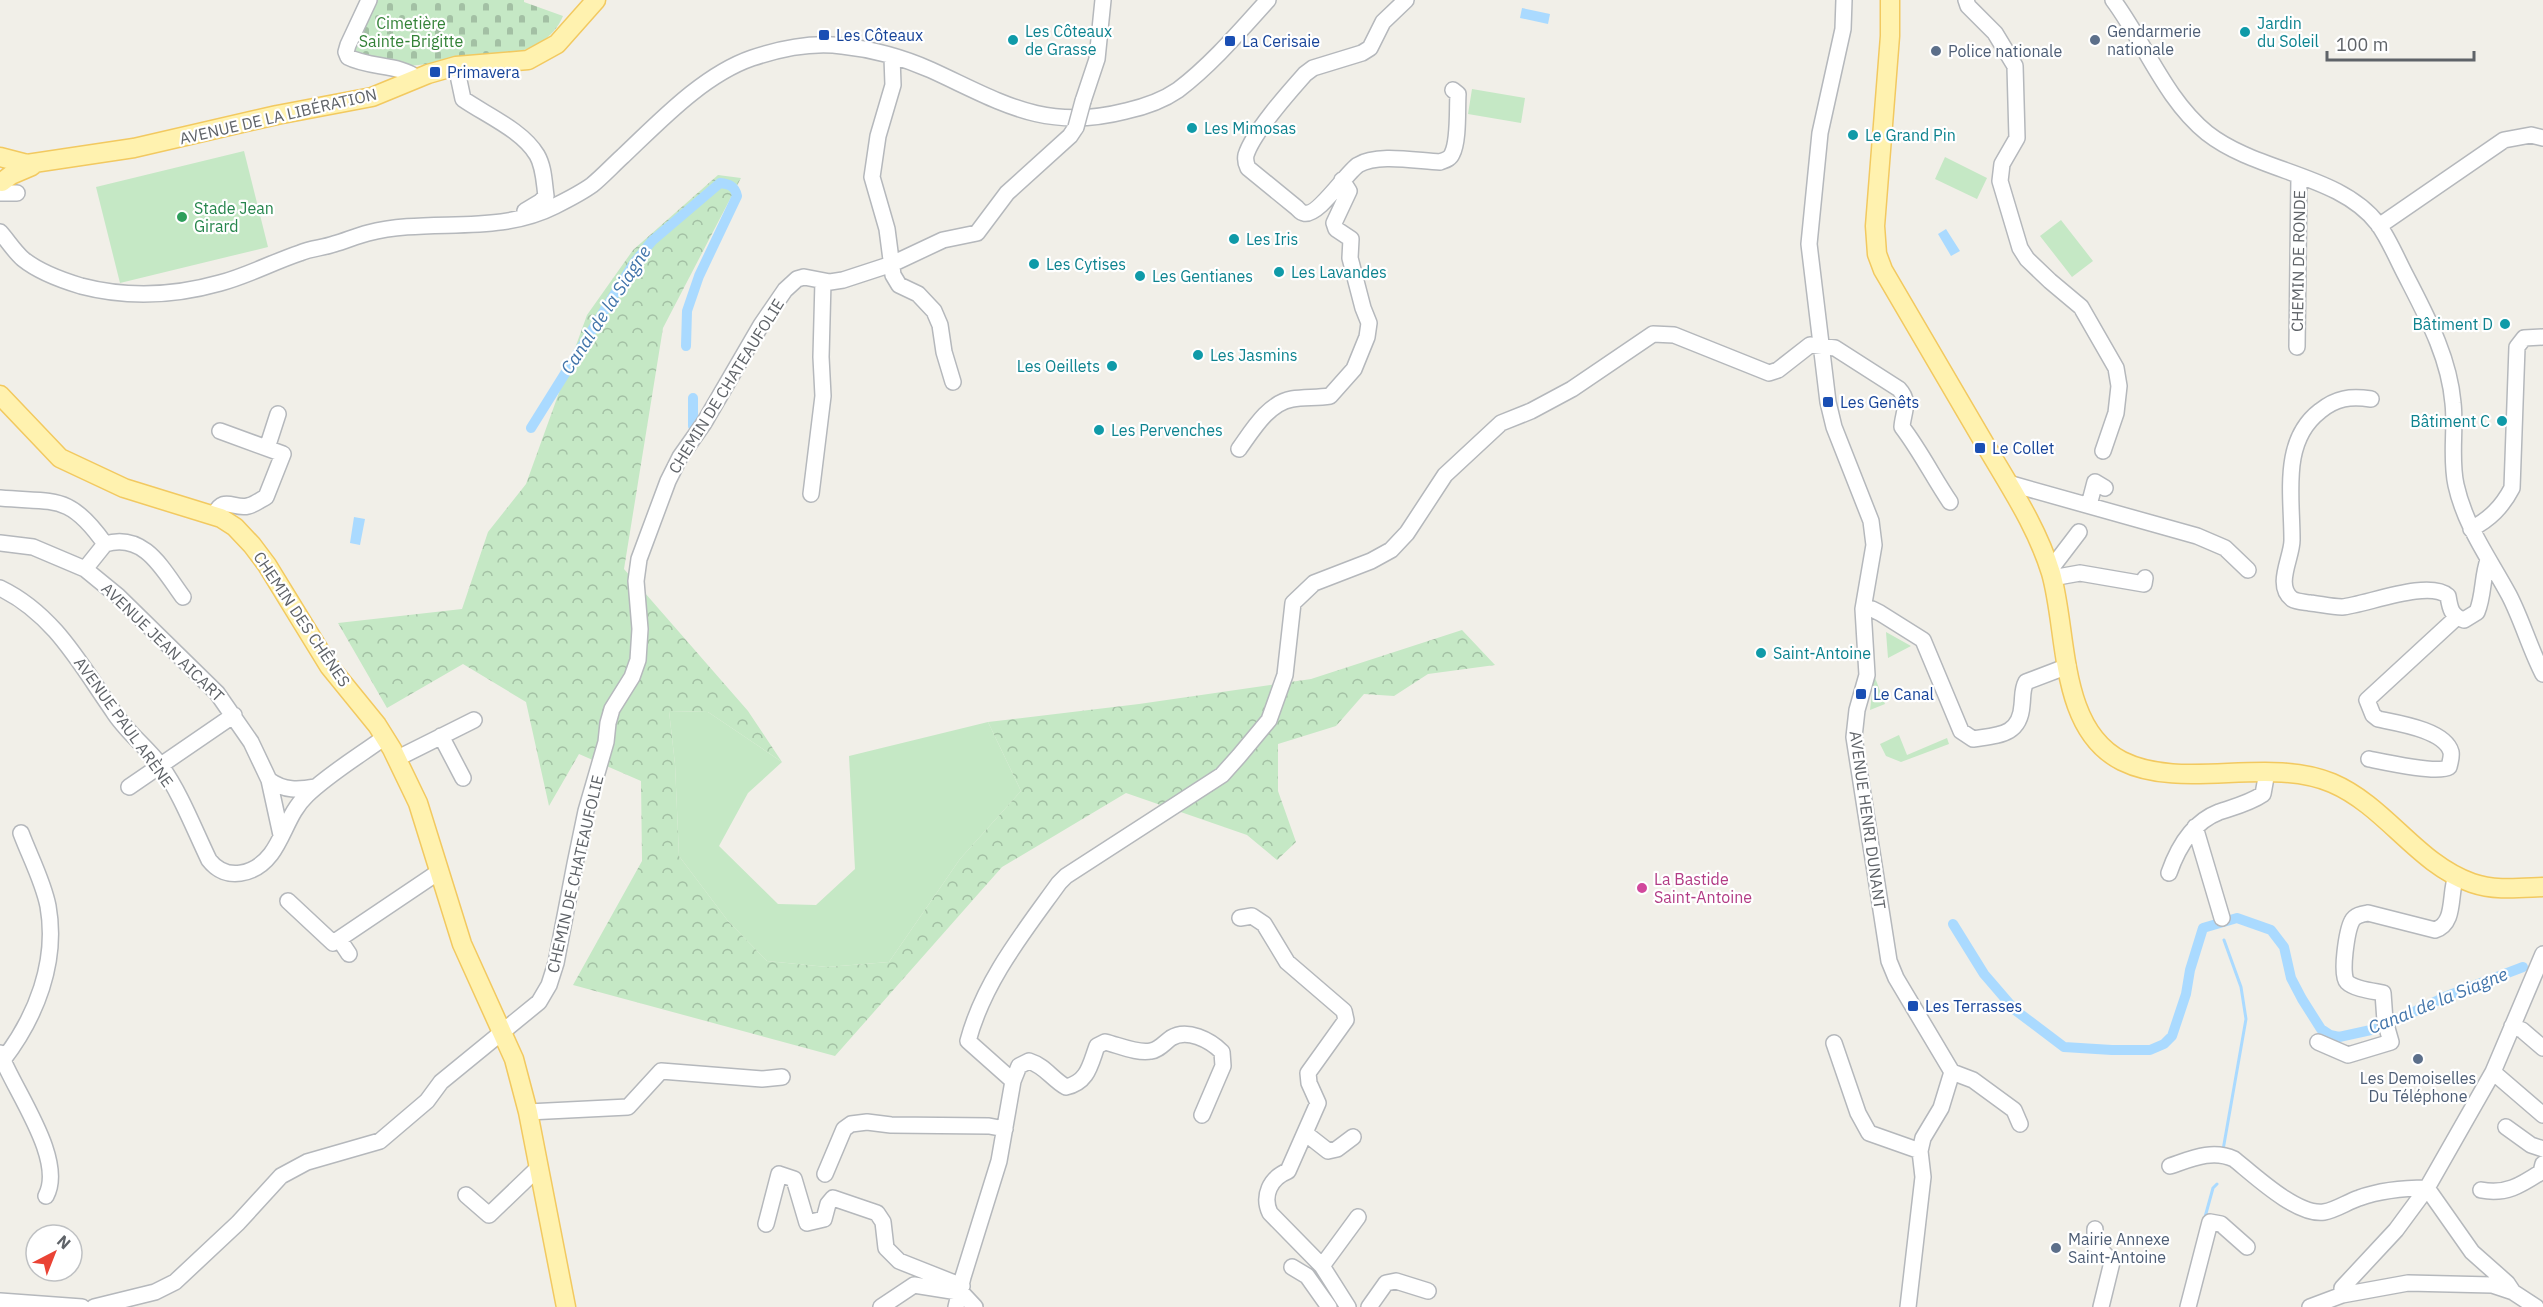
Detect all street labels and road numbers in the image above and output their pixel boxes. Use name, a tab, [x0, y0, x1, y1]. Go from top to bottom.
street label: AVENUE DE LA LIBÉRATION	[177, 83, 379, 148]
street label: CHEMIN DE RONDE	[2287, 190, 2309, 332]
street label: CHEMIN DE CHATEAUFOLIE	[664, 295, 788, 477]
street label: CHEMIN DES CHÊNES	[249, 548, 355, 690]
street label: AVENUE JEAN AICART	[98, 578, 228, 706]
street label: AVENUE PAUL ARÈNE	[70, 652, 179, 791]
street label: AVENUE HENRI DUNANT	[1846, 730, 1890, 910]
street label: CHEMIN DE CHATEAUFOLIE	[542, 773, 608, 975]

